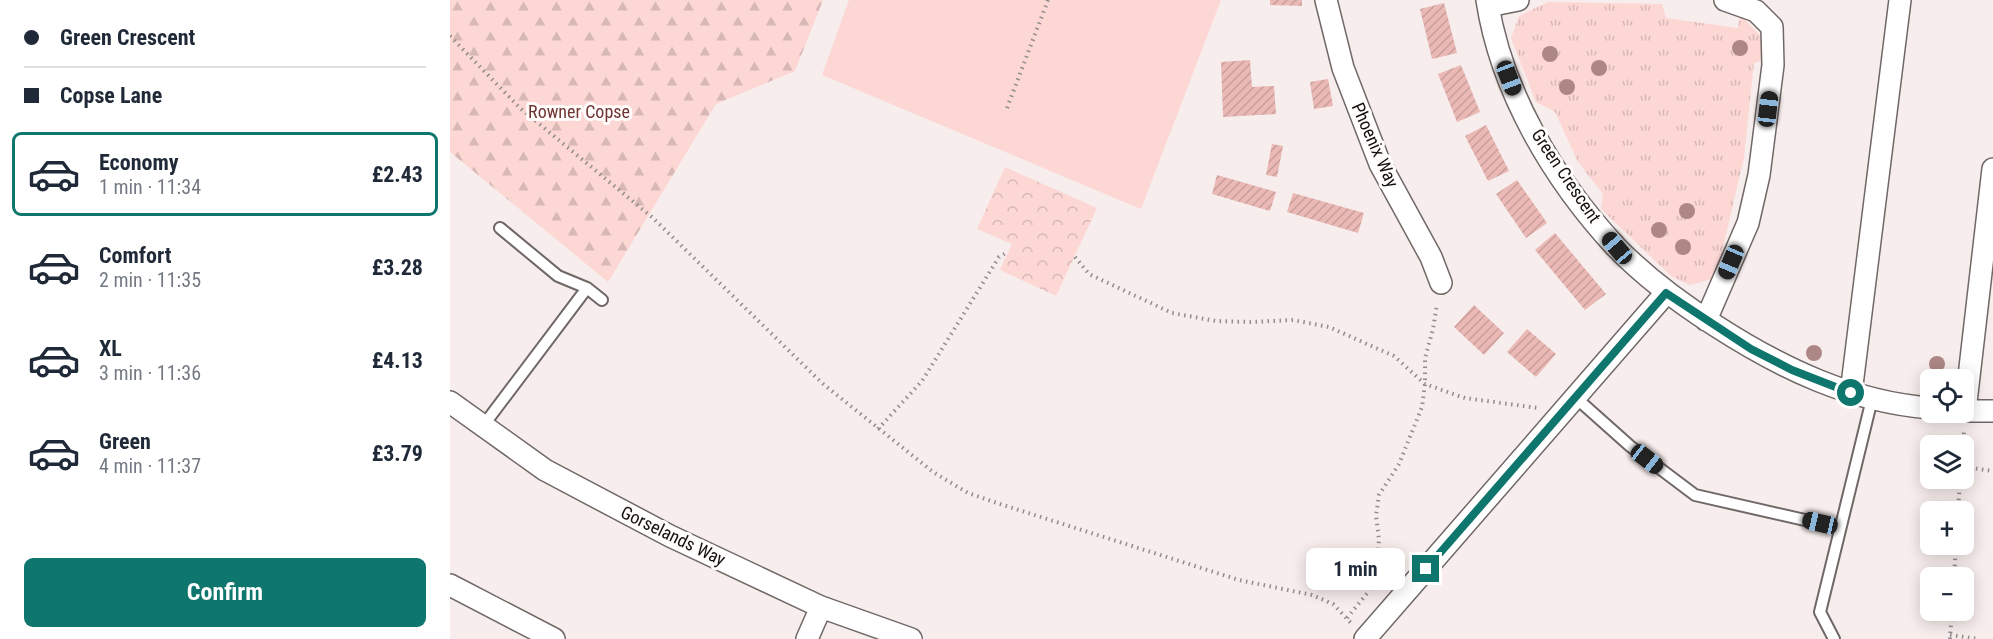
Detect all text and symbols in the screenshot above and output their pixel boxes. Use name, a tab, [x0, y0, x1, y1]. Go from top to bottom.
text: Green Crescent	[60, 25, 195, 50]
car	[1494, 58, 1524, 98]
text: Copse Lane	[60, 83, 162, 108]
car	[1757, 90, 1779, 128]
street label: Phoenix Way	[1347, 99, 1404, 191]
park label: Rowner Copse	[528, 101, 630, 122]
street label: Green Crescent	[1527, 125, 1605, 227]
icon: car	[27, 147, 81, 201]
text: Economy	[99, 150, 179, 175]
text: £2.43	[372, 162, 423, 187]
text: 1 min · 11:34	[99, 175, 201, 199]
car	[1599, 228, 1635, 268]
icon: car	[27, 240, 81, 294]
car	[1716, 242, 1746, 282]
text: Comfort	[99, 243, 172, 268]
text: £3.28	[372, 255, 423, 280]
text: 2 min · 11:35	[99, 268, 201, 292]
icon: car	[27, 333, 81, 387]
text: XL	[99, 336, 122, 361]
text: £4.13	[372, 348, 423, 373]
text: 3 min · 11:36	[99, 361, 201, 385]
map controls	[1920, 369, 1974, 621]
button: locate	[1920, 369, 1974, 423]
route start	[1837, 379, 1864, 406]
icon: car	[27, 426, 81, 480]
text: Green	[99, 429, 151, 454]
button: layers	[1920, 435, 1974, 489]
text: £3.79	[372, 441, 423, 466]
car	[1627, 441, 1667, 477]
text: 4 min · 11:37	[99, 454, 201, 478]
street label: Gorselands Way	[617, 501, 729, 570]
button: +	[1920, 501, 1974, 555]
car	[1800, 510, 1840, 536]
callout: 1 min	[1306, 548, 1405, 590]
route end	[1412, 555, 1439, 582]
text: 1 min	[1333, 557, 1378, 581]
button: Confirm	[24, 558, 426, 627]
button: −	[1920, 567, 1974, 621]

